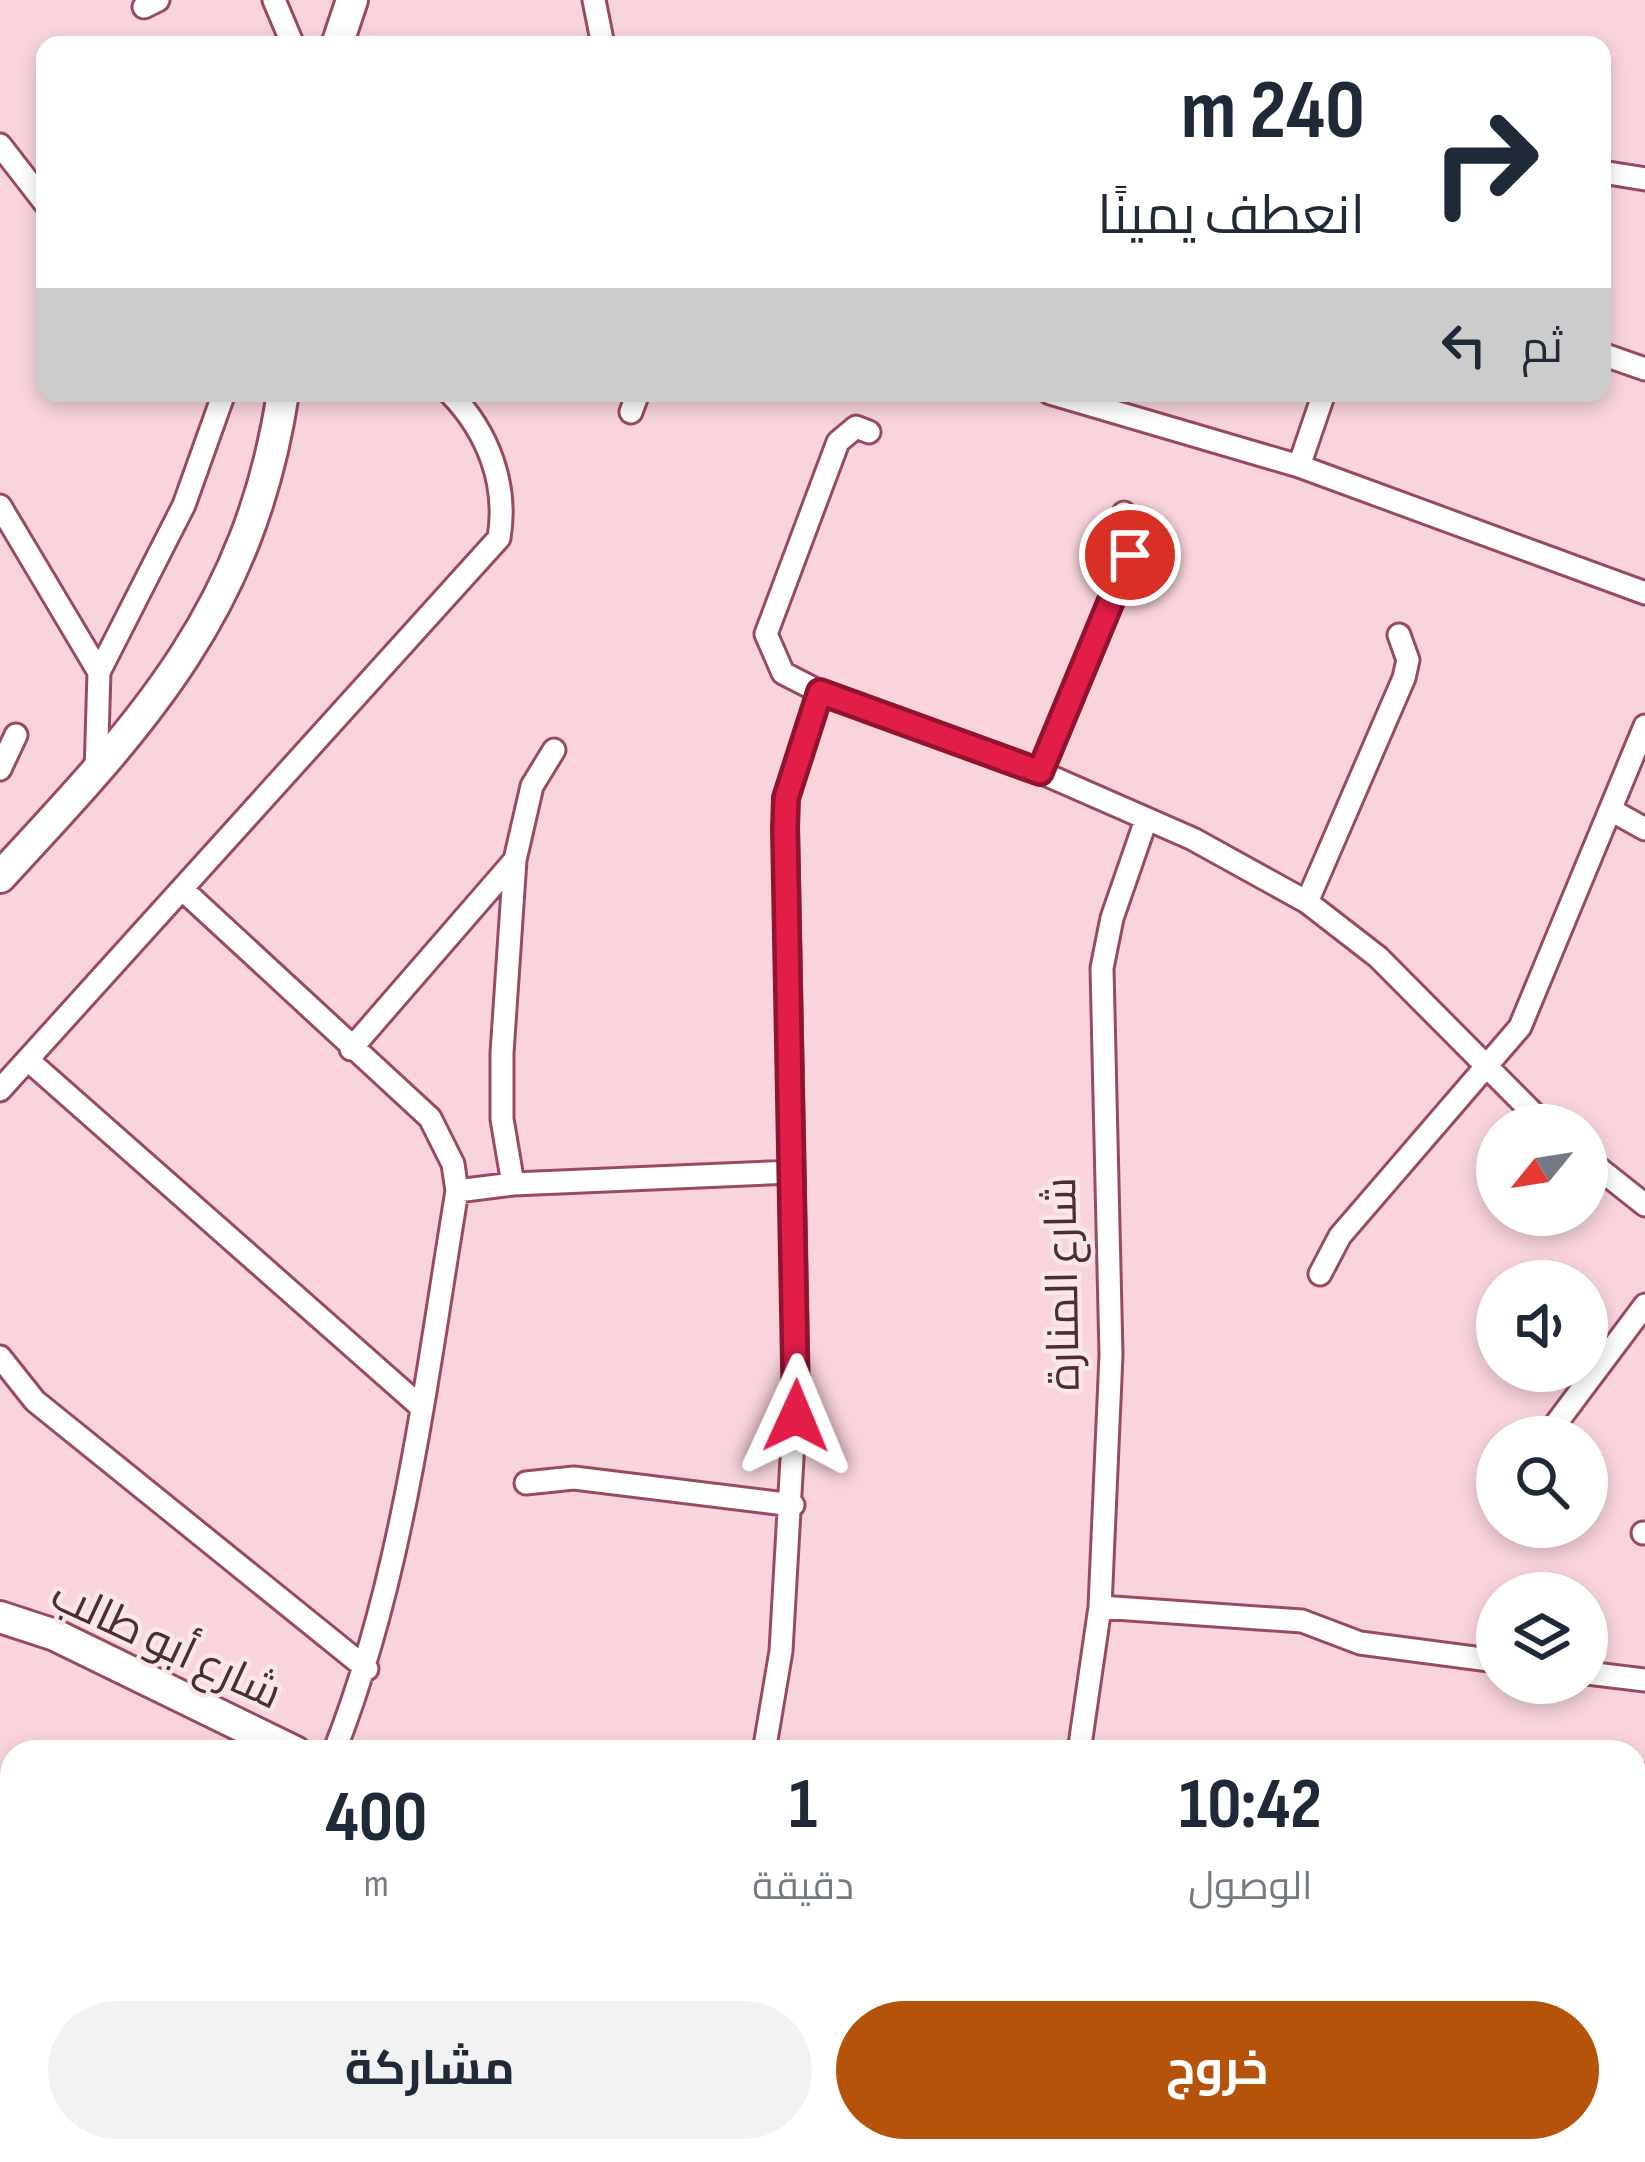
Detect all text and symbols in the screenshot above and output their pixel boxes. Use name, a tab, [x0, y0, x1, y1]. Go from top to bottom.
text: 240 m	[1181, 61, 1365, 162]
icon: right	[1407, 84, 1563, 240]
text: انعطف يمينًا	[1097, 184, 1365, 249]
icon: left	[1431, 312, 1497, 378]
text: ثم	[1521, 321, 1563, 376]
pin	[1079, 504, 1181, 606]
icon: arrive	[1097, 522, 1163, 588]
north arrow	[1476, 1104, 1608, 1236]
map controls	[1476, 1104, 1608, 1704]
street label: شارع المنارة	[1034, 1177, 1094, 1391]
button: sound	[1476, 1260, 1608, 1392]
position arrow	[733, 1353, 859, 1479]
button: search	[1476, 1416, 1608, 1548]
street label: شارع أبو طالب	[42, 1565, 291, 1723]
button: layers	[1476, 1572, 1608, 1704]
text: 1	[789, 1762, 817, 1849]
text: 10:42	[1179, 1762, 1322, 1849]
text: 400	[325, 1775, 427, 1862]
text: m	[364, 1861, 389, 1908]
text: دقيقة	[752, 1864, 854, 1911]
text: الوصول	[1188, 1864, 1313, 1911]
button: مشاركة	[48, 2001, 812, 2139]
button: خروج	[836, 2001, 1599, 2139]

